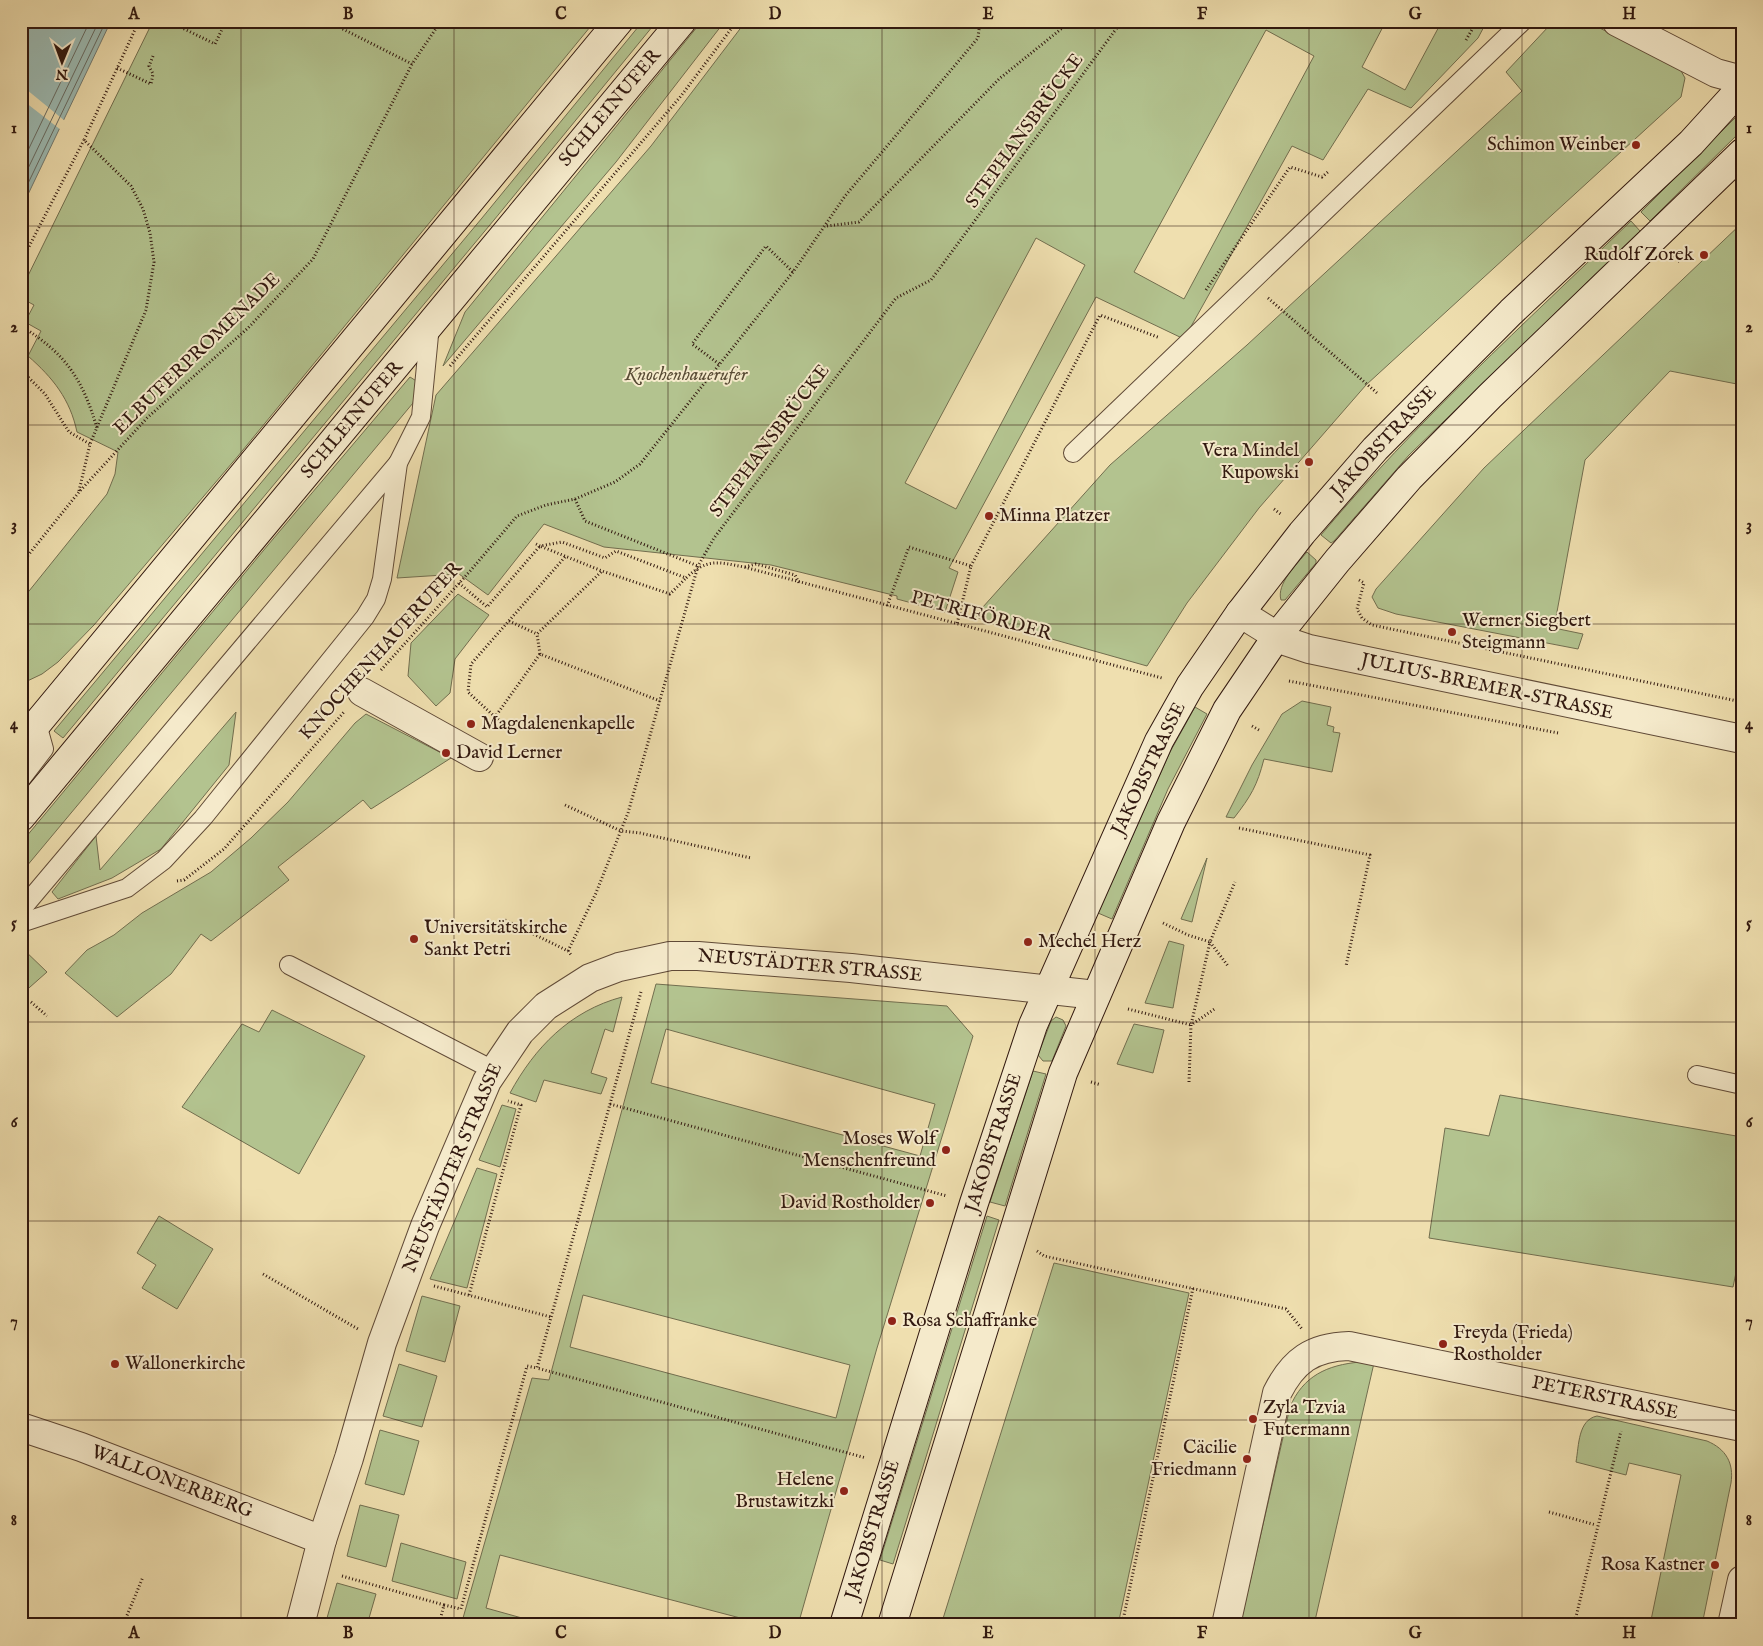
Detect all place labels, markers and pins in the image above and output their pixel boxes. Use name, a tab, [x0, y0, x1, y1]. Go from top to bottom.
place label: Schimon Weinber	[1487, 133, 1626, 157]
marker: Schimon Weinber	[1630, 139, 1642, 151]
place label: Rudolf Zorek	[1584, 243, 1695, 267]
marker: Rudolf Zorek	[1698, 249, 1710, 261]
place label: Vera Mindel Kupowski	[1201, 439, 1300, 485]
marker: Vera Mindel Kupowski	[1303, 456, 1315, 468]
place label: Minna Platzer	[999, 504, 1110, 528]
marker: Minna Platzer	[983, 510, 995, 522]
place label: Werner Siegbert Steigmann	[1462, 609, 1591, 655]
marker: Werner Siegbert Steigmann	[1446, 626, 1458, 638]
place label: Magdalenenkapelle	[481, 712, 635, 736]
marker: Magdalenenkapelle	[465, 718, 477, 730]
place label: David Lerner	[456, 741, 562, 765]
marker: David Lerner	[440, 747, 452, 759]
place label: Universitätskirche Sankt Petri	[424, 916, 568, 962]
place label: Mechel Herz	[1038, 930, 1141, 954]
marker: Universitätskirche Sankt Petri	[408, 933, 420, 945]
marker: Mechel Herz	[1022, 936, 1034, 948]
place label: Moses Wolf Menschenfreund	[803, 1127, 939, 1173]
marker: Moses Wolf Menschenfreund	[940, 1144, 952, 1156]
place label: David Rostholder	[780, 1191, 920, 1215]
marker: David Rostholder	[924, 1197, 936, 1209]
place label: Rosa Schaffranke	[902, 1309, 1038, 1333]
marker: Rosa Schaffranke	[886, 1315, 898, 1327]
place label: Freyda (Frieda) Rostholder	[1453, 1321, 1573, 1367]
marker: Freyda (Frieda) Rostholder	[1437, 1338, 1449, 1350]
place label: Wallonerkirche	[125, 1352, 246, 1376]
marker: Wallonerkirche	[109, 1358, 121, 1370]
place label: Zyla Tzvia Futermann	[1263, 1396, 1350, 1442]
marker: Zyla Tzvia Futermann	[1247, 1413, 1259, 1425]
place label: Cäcilie Friedmann	[1151, 1436, 1237, 1482]
marker: Cäcilie Friedmann	[1241, 1453, 1253, 1465]
place label: Helene Brustawitzki	[735, 1468, 834, 1514]
marker: Helene Brustawitzki	[838, 1485, 850, 1497]
place label: Rosa Kastner	[1600, 1553, 1705, 1577]
marker: Rosa Kastner	[1709, 1559, 1721, 1571]

